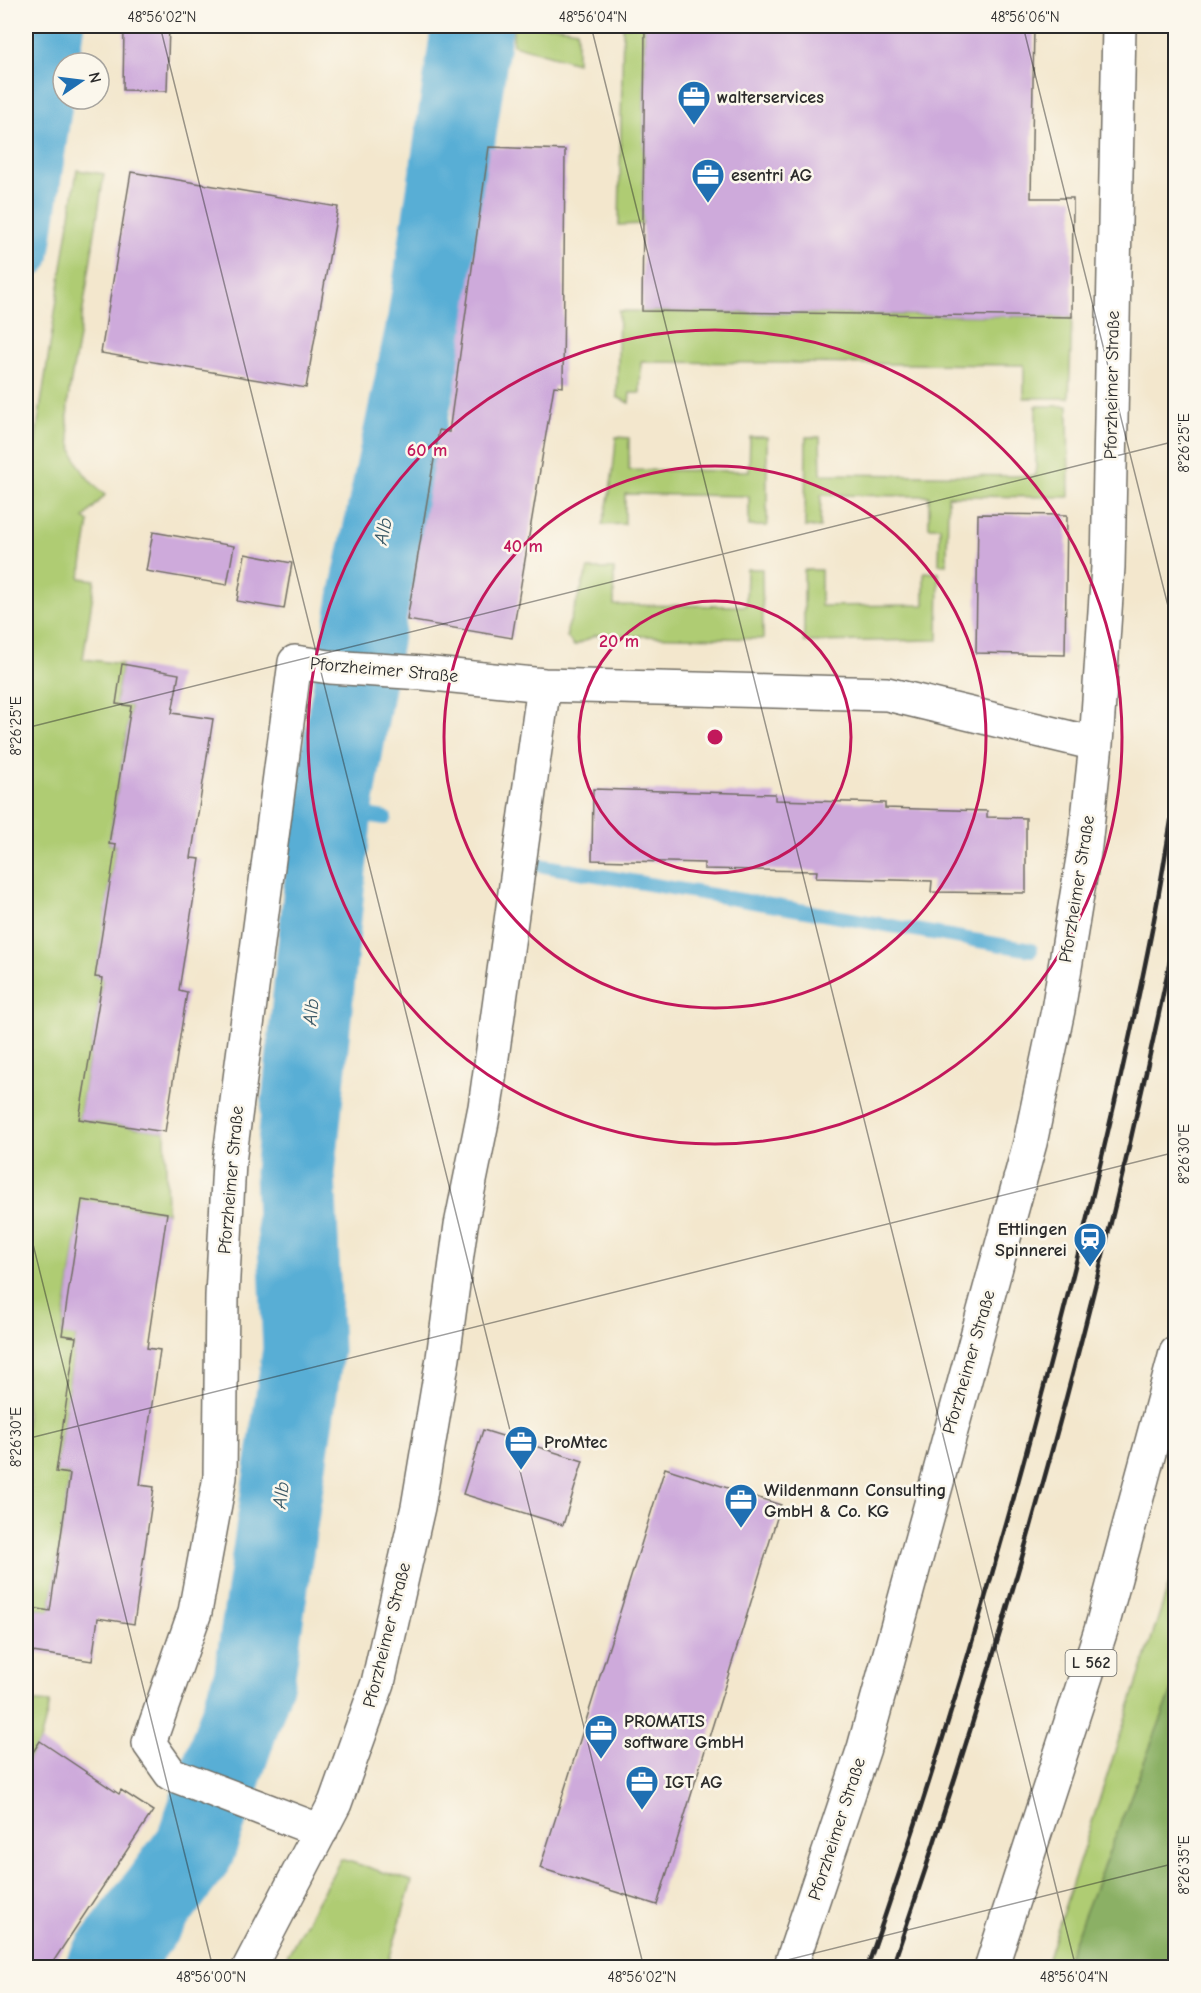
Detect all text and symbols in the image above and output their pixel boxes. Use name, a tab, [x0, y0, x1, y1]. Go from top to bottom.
text: 48°56'02"N	[128, 8, 196, 26]
text: 48°56'04"N	[559, 8, 627, 26]
text: 48°56'06"N	[990, 8, 1060, 26]
north arrow	[51, 51, 111, 111]
text: N	[85, 70, 105, 85]
office icon: walterservices	[676, 79, 712, 126]
place label: walterservices	[717, 87, 824, 108]
office icon: esentri AG	[690, 157, 726, 204]
place label: esentri AG	[731, 165, 813, 186]
street label: Pforzheimer Straße	[1100, 310, 1124, 460]
text: 8°26'25"E	[1175, 413, 1193, 473]
text: 60 m	[407, 440, 447, 461]
water label: Alb	[369, 515, 397, 547]
text: 40 m	[503, 536, 543, 557]
text: 20 m	[599, 631, 639, 652]
street label: Pforzheimer Straße	[309, 653, 459, 687]
text: 8°26'25"E	[7, 696, 25, 756]
centre of rings	[705, 727, 725, 747]
street label: Pforzheimer Straße	[1055, 814, 1099, 964]
water label: Alb	[298, 997, 324, 1028]
street label: Pforzheimer Straße	[214, 1105, 248, 1255]
text: 8°26'30"E	[1175, 1124, 1193, 1184]
place label: Ettlingen Spinnerei	[995, 1219, 1067, 1261]
station icon: Ettlingen Spinnerei	[1072, 1221, 1108, 1268]
street label: Pforzheimer Straße	[938, 1288, 1000, 1436]
text: 8°26'30"E	[7, 1407, 25, 1467]
office icon: ProMtec	[503, 1424, 539, 1471]
place label: ProMtec	[544, 1432, 608, 1453]
water label: Alb	[268, 1480, 294, 1511]
place label: Wildenmann Consulting GmbH & Co. KG	[764, 1480, 946, 1522]
office icon: Wildenmann Consulting GmbH & Co. KG	[723, 1482, 759, 1529]
street label: Pforzheimer Straße	[359, 1560, 415, 1710]
road number: L 562	[1066, 1650, 1116, 1676]
place label: PROMATIS software GmbH	[624, 1711, 744, 1753]
office icon: PROMATIS software GmbH	[583, 1713, 619, 1760]
street label: Pforzheimer Straße	[804, 1755, 870, 1903]
office icon: IGT AG	[624, 1764, 660, 1811]
place label: IGT AG	[665, 1772, 723, 1793]
text: 8°26'35"E	[1175, 1835, 1193, 1895]
text: 48°56'00"N	[176, 1968, 246, 1986]
text: 48°56'02"N	[608, 1968, 676, 1986]
text: 48°56'04"N	[1040, 1968, 1108, 1986]

